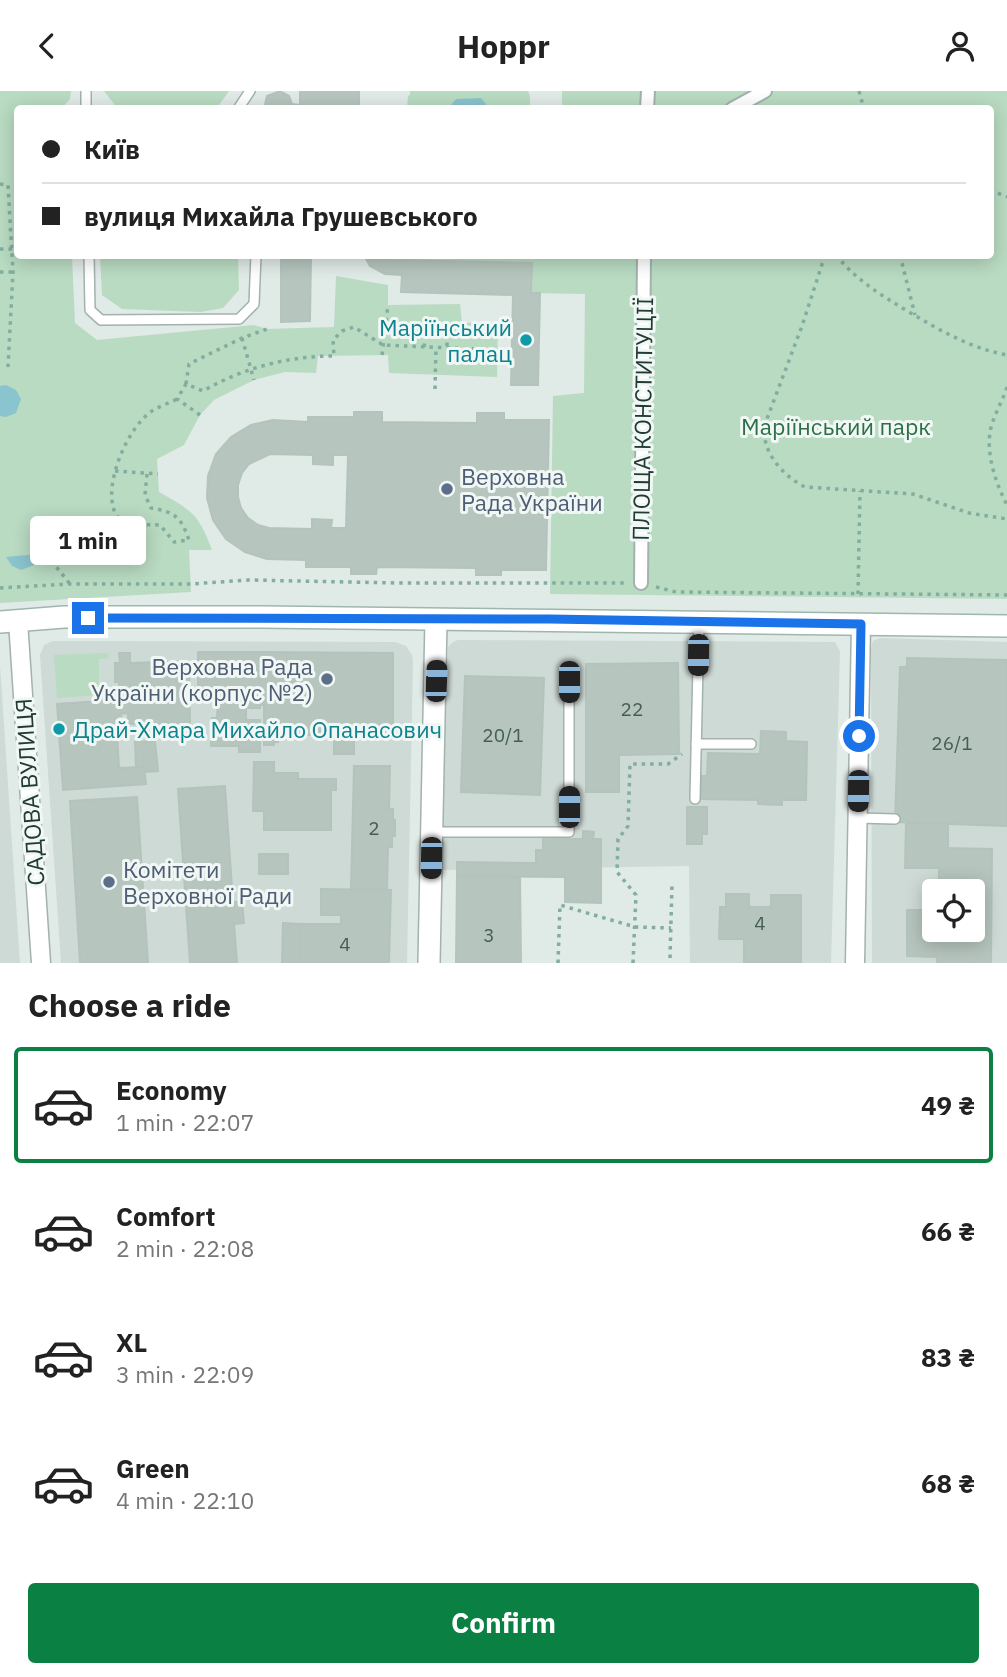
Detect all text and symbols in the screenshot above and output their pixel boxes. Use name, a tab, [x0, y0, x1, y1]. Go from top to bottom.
text: Hoppr	[457, 25, 550, 67]
icon: back	[28, 27, 66, 65]
icon: person	[941, 27, 979, 65]
text: Київ	[84, 132, 140, 166]
text: вулиця Михайла Грушевського	[84, 199, 478, 233]
street label: ПЛОЩА КОНСТИТУЦІЇ	[625, 297, 659, 541]
place label: Маріїнський палац	[379, 312, 512, 368]
marker: Маріїнський палац	[518, 332, 534, 348]
park label: Маріїнський парк	[741, 411, 931, 441]
place label: Верховна Рада України	[461, 461, 603, 517]
marker: Верховна Рада України	[439, 481, 455, 497]
callout: 1 min	[30, 517, 146, 566]
text: 1 min	[58, 525, 118, 555]
route end	[72, 602, 104, 634]
car	[688, 634, 709, 676]
place label: Верховна Рада України (корпус №2)	[91, 651, 313, 707]
car	[425, 660, 448, 702]
car	[559, 661, 580, 703]
marker: Верховна Рада України (корпус №2)	[319, 671, 335, 687]
street label: САДОВА ВУЛИЦЯ	[7, 697, 51, 887]
house number: 22	[621, 697, 643, 721]
place label: Драй-Хмара Михайло Опанасович	[73, 714, 442, 744]
route start	[843, 720, 875, 752]
marker: Драй-Хмара Михайло Опанасович	[51, 721, 67, 737]
house number: 20/1	[482, 723, 524, 747]
house number: 26/1	[931, 731, 973, 755]
car	[848, 770, 869, 812]
car	[559, 786, 580, 828]
house number: 2	[368, 816, 380, 840]
car	[421, 837, 442, 879]
place label: Комітети Верховної Ради	[123, 854, 292, 910]
marker: Комітети Верховної Ради	[101, 874, 117, 890]
map controls	[922, 879, 985, 942]
button: locate	[922, 879, 985, 942]
house number: 4	[754, 911, 766, 935]
house number: 3	[483, 923, 495, 947]
house number: 4	[339, 932, 351, 956]
text: Choose a ride	[28, 984, 231, 1026]
text: Economy	[116, 1073, 227, 1107]
icon: car	[32, 1074, 95, 1137]
text: 49 ₴	[921, 1088, 975, 1122]
text: 1 min · 22:07	[116, 1107, 254, 1137]
text: Comfort	[116, 1199, 215, 1233]
icon: car	[32, 1200, 95, 1263]
text: 66 ₴	[921, 1214, 975, 1248]
text: 2 min · 22:08	[116, 1233, 254, 1263]
text: XL	[116, 1325, 147, 1359]
icon: car	[32, 1326, 95, 1389]
text: 83 ₴	[921, 1340, 975, 1374]
text: 3 min · 22:09	[116, 1359, 254, 1389]
text: Green	[116, 1451, 190, 1485]
icon: car	[32, 1452, 95, 1515]
text: 68 ₴	[921, 1466, 975, 1500]
text: 4 min · 22:10	[116, 1485, 254, 1515]
button: Confirm	[28, 1583, 979, 1663]

